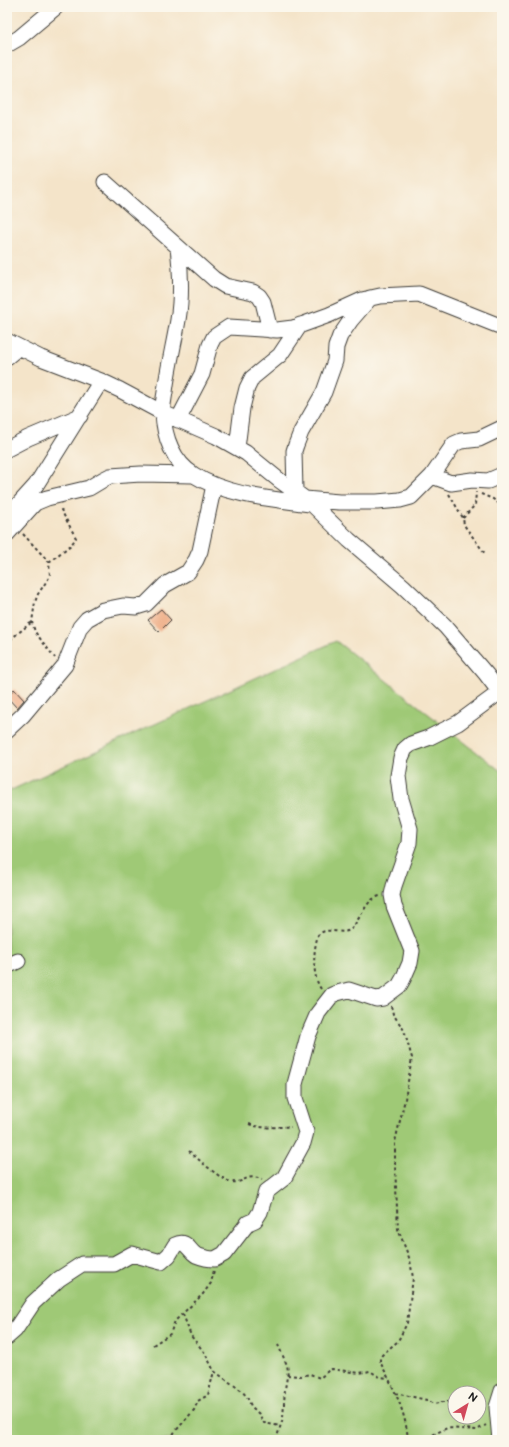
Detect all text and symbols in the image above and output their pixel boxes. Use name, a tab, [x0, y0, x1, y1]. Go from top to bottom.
north arrow	[447, 1385, 487, 1425]
text: N	[466, 1390, 480, 1405]

